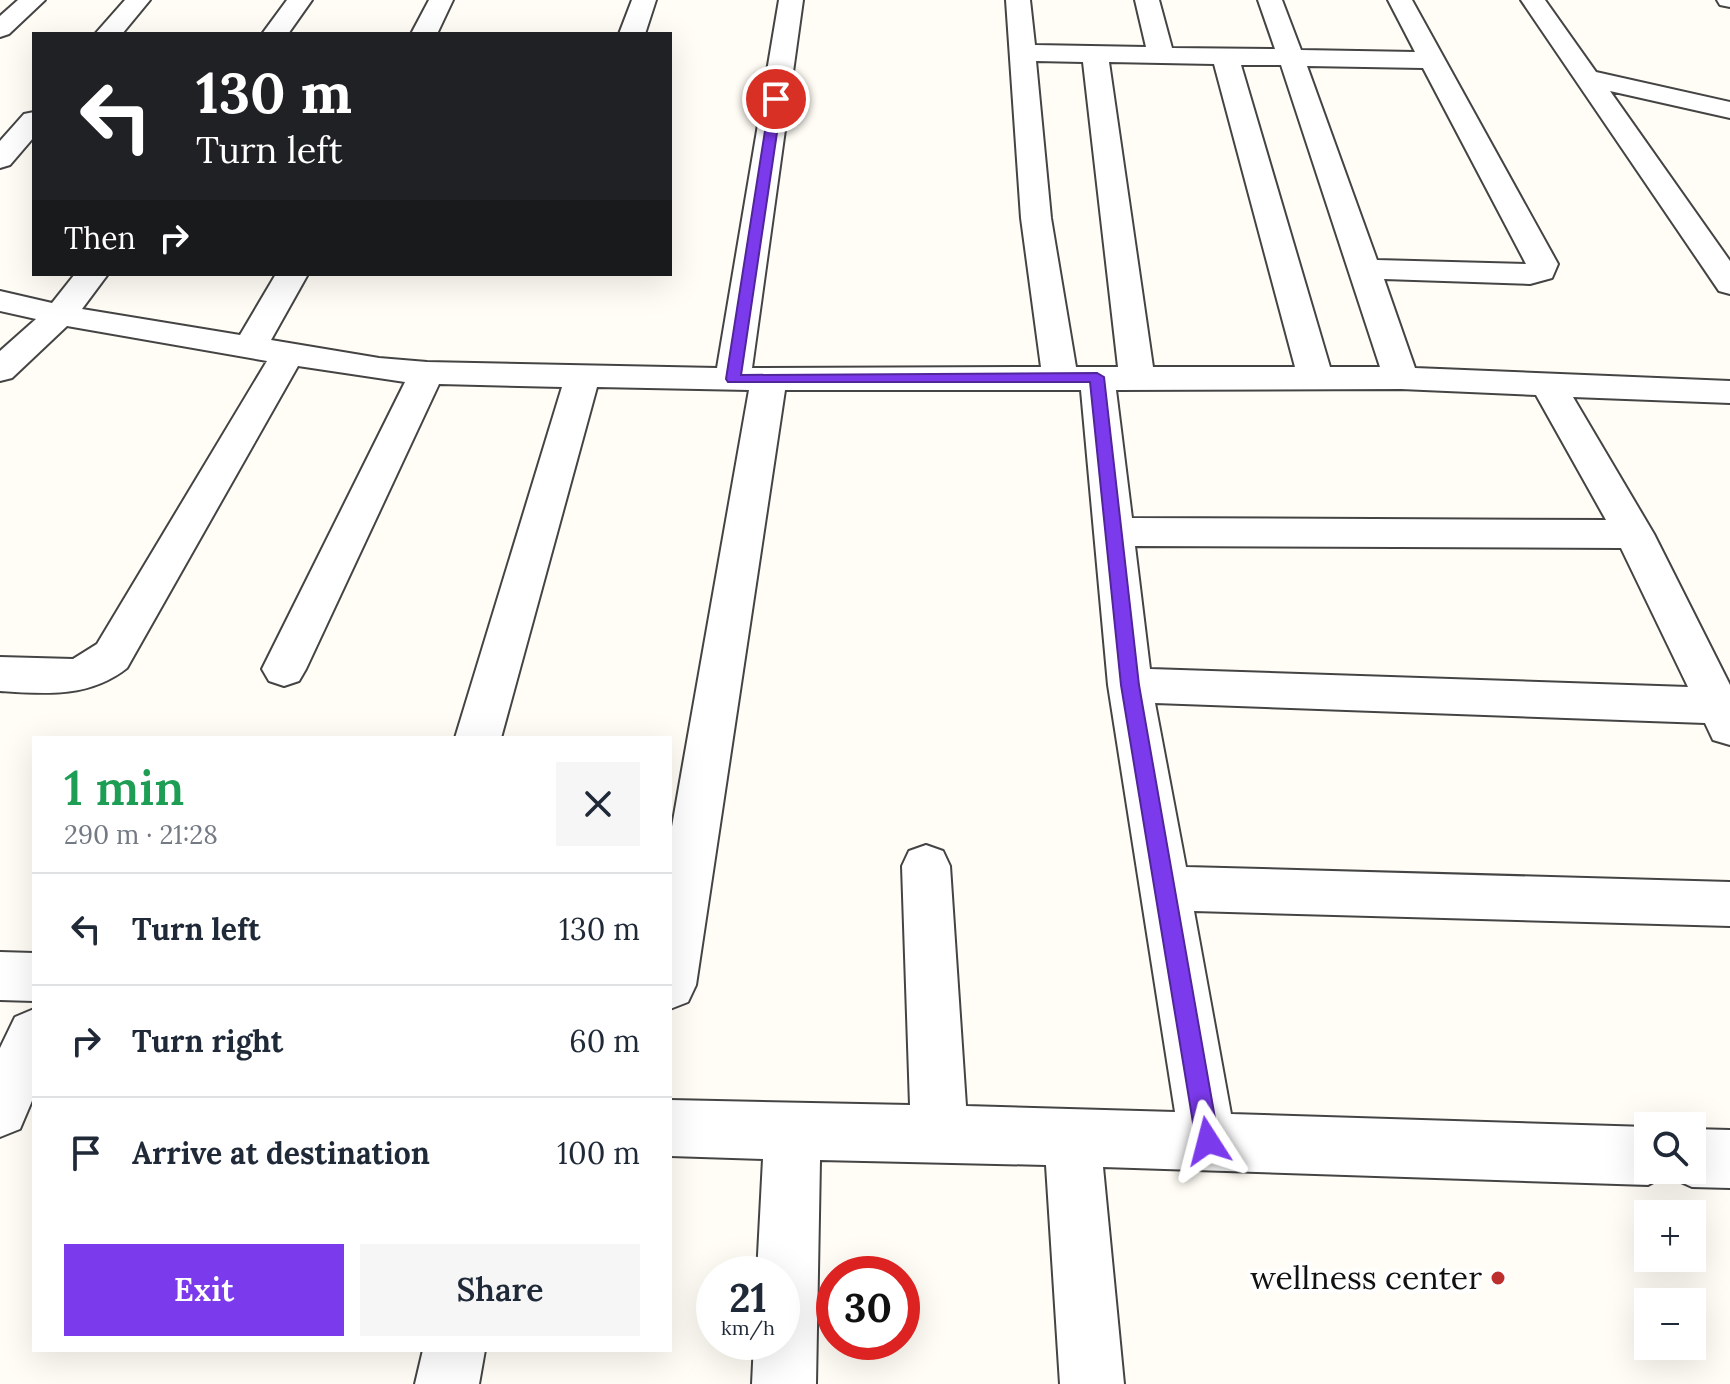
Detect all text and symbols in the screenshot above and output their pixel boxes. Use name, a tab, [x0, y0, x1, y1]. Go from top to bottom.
text: 130 m	[196, 57, 352, 128]
icon: left	[64, 64, 168, 168]
pin	[742, 65, 810, 133]
icon: arrive	[754, 77, 798, 121]
text: Turn left	[196, 127, 343, 173]
icon: right	[152, 216, 196, 260]
text: Then	[64, 219, 136, 257]
text: 1 min	[64, 757, 184, 818]
button: close	[556, 762, 640, 846]
text: 290 m · 21:28	[64, 818, 218, 851]
icon: left	[64, 907, 108, 951]
text: Turn left	[132, 910, 260, 948]
text: 130 m	[559, 910, 640, 948]
icon: right	[64, 1019, 108, 1063]
text: Turn right	[132, 1022, 283, 1060]
text: 60 m	[569, 1022, 640, 1060]
position arrow	[1166, 1099, 1250, 1183]
map controls	[1634, 1112, 1706, 1360]
button: search	[1634, 1112, 1706, 1184]
icon: arrive	[64, 1131, 108, 1175]
text: Arrive at destination	[132, 1134, 430, 1172]
text: 100 m	[557, 1134, 640, 1172]
button: +	[1634, 1200, 1706, 1272]
button: Exit	[64, 1244, 344, 1336]
button: Share	[360, 1244, 640, 1336]
speed limit sign: 30	[816, 1256, 920, 1360]
place label: wellness center	[1250, 1257, 1482, 1298]
marker: wellness center	[1489, 1269, 1507, 1287]
text: 21	[729, 1272, 767, 1323]
button: −	[1634, 1288, 1706, 1360]
text: km/h	[721, 1315, 775, 1340]

